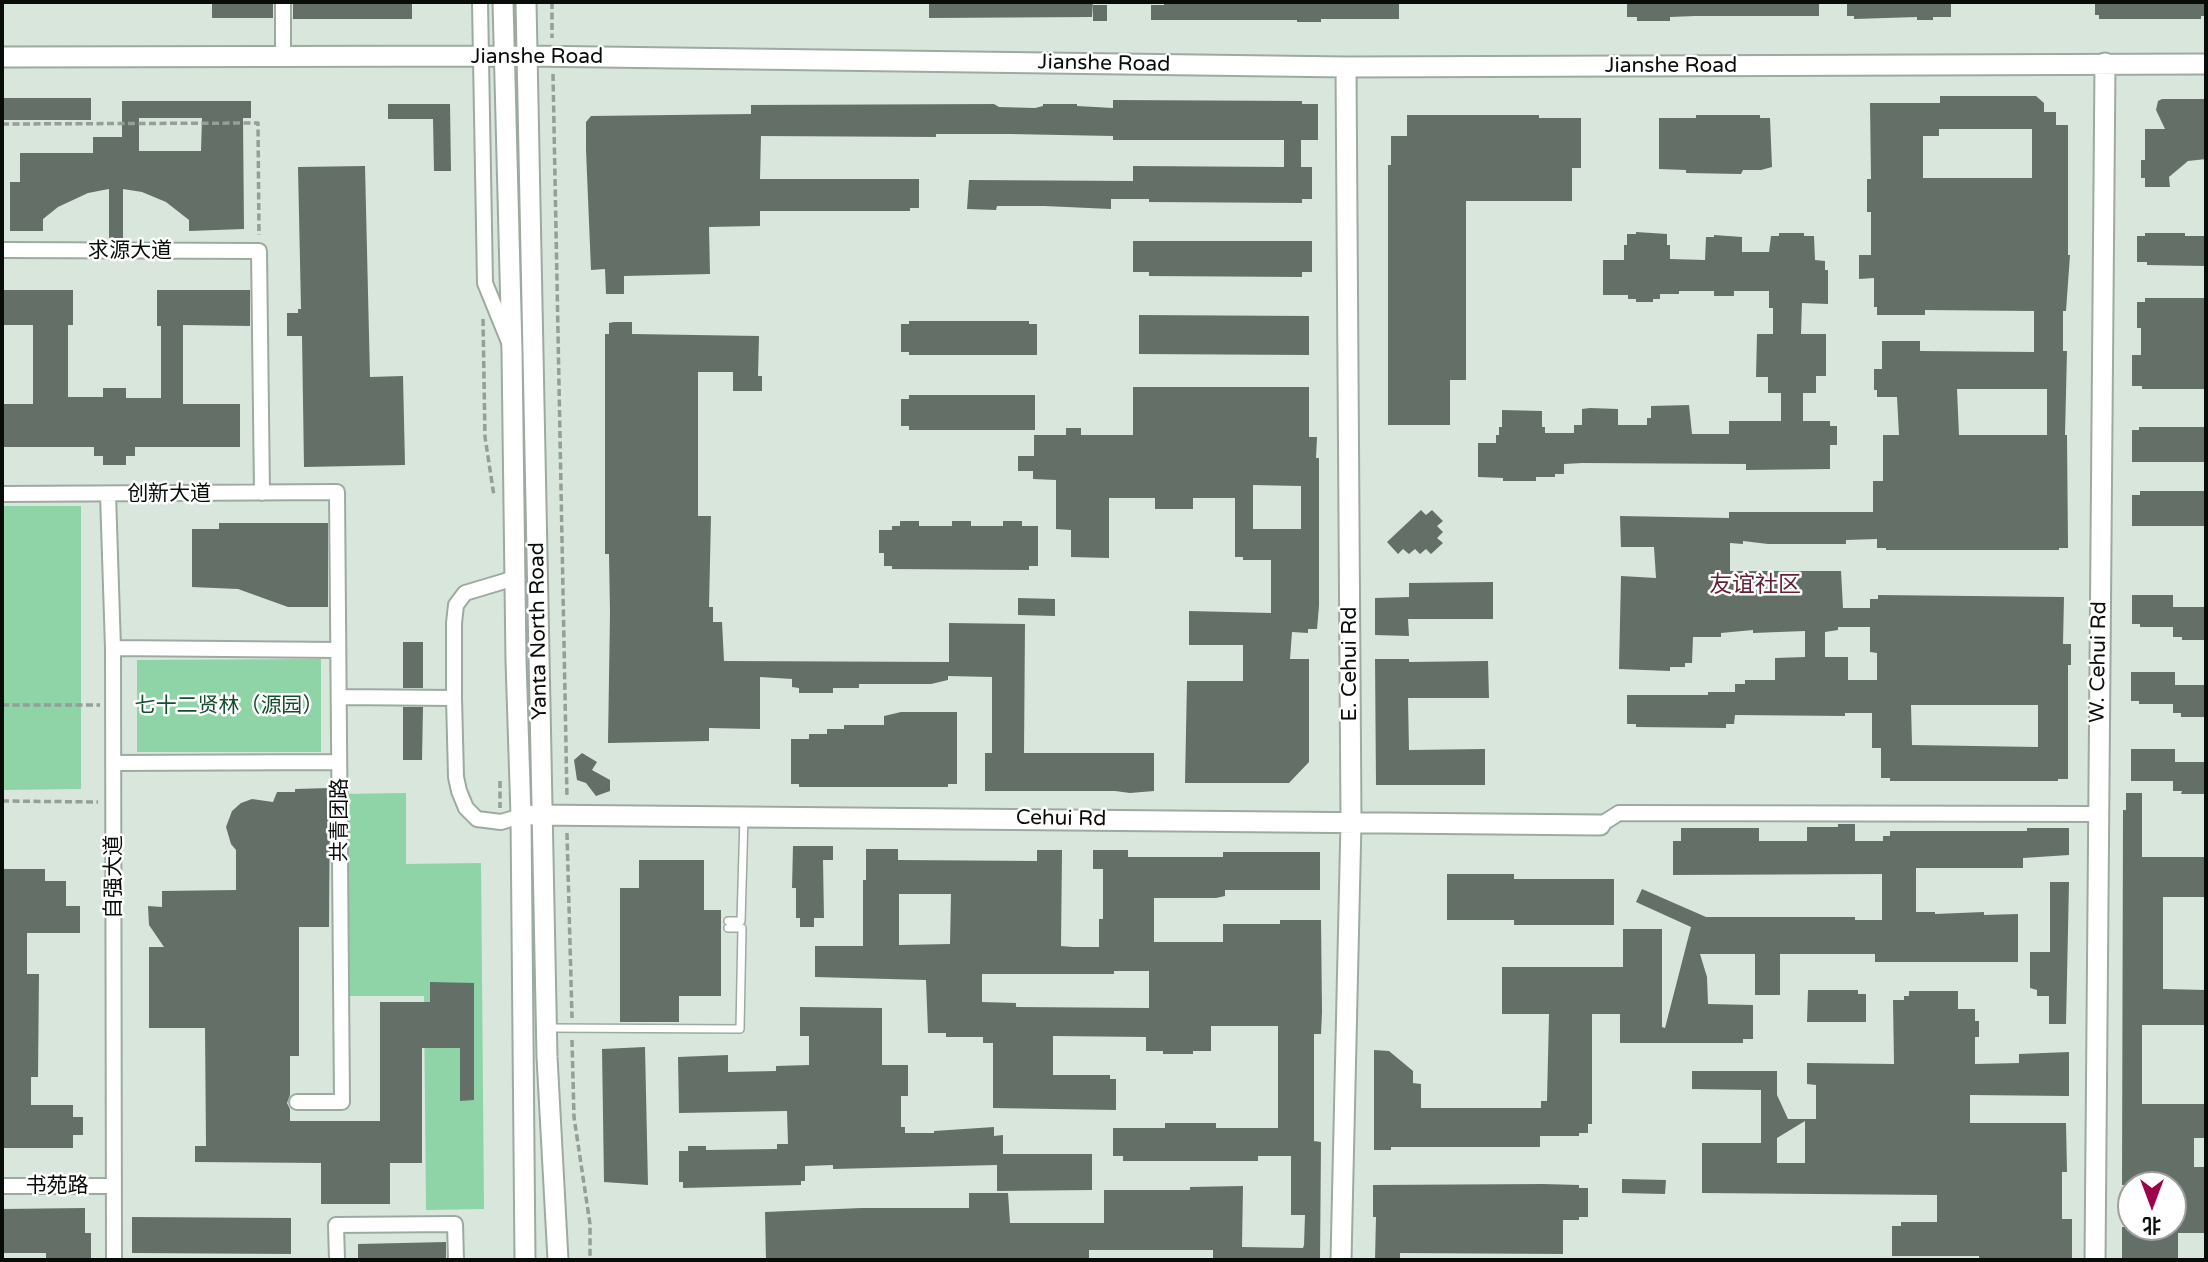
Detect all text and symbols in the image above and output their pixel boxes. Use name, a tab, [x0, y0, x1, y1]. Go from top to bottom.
street label: Jianshe Road	[471, 44, 603, 70]
street label: Jianshe Road	[1037, 50, 1171, 78]
street label: Jianshe Road	[1605, 53, 1737, 79]
street label: 求源大道	[88, 238, 172, 264]
street label: 创新大道	[127, 481, 211, 507]
street label: Yanta North Road	[525, 542, 553, 720]
district label: 友谊社区	[1709, 572, 1801, 600]
street label: W. Cehui Rd	[2085, 601, 2113, 723]
street label: E. Cehui Rd	[1337, 607, 1363, 721]
park label: 七十二贤林（源园）	[135, 693, 323, 719]
street label: 共青团路	[327, 778, 353, 862]
street label: Cehui Rd	[1016, 806, 1106, 832]
street label: 自强大道	[101, 835, 127, 919]
north arrow	[2117, 1171, 2187, 1241]
street label: 书苑路	[26, 1173, 88, 1199]
text: 北	[2143, 1214, 2162, 1236]

